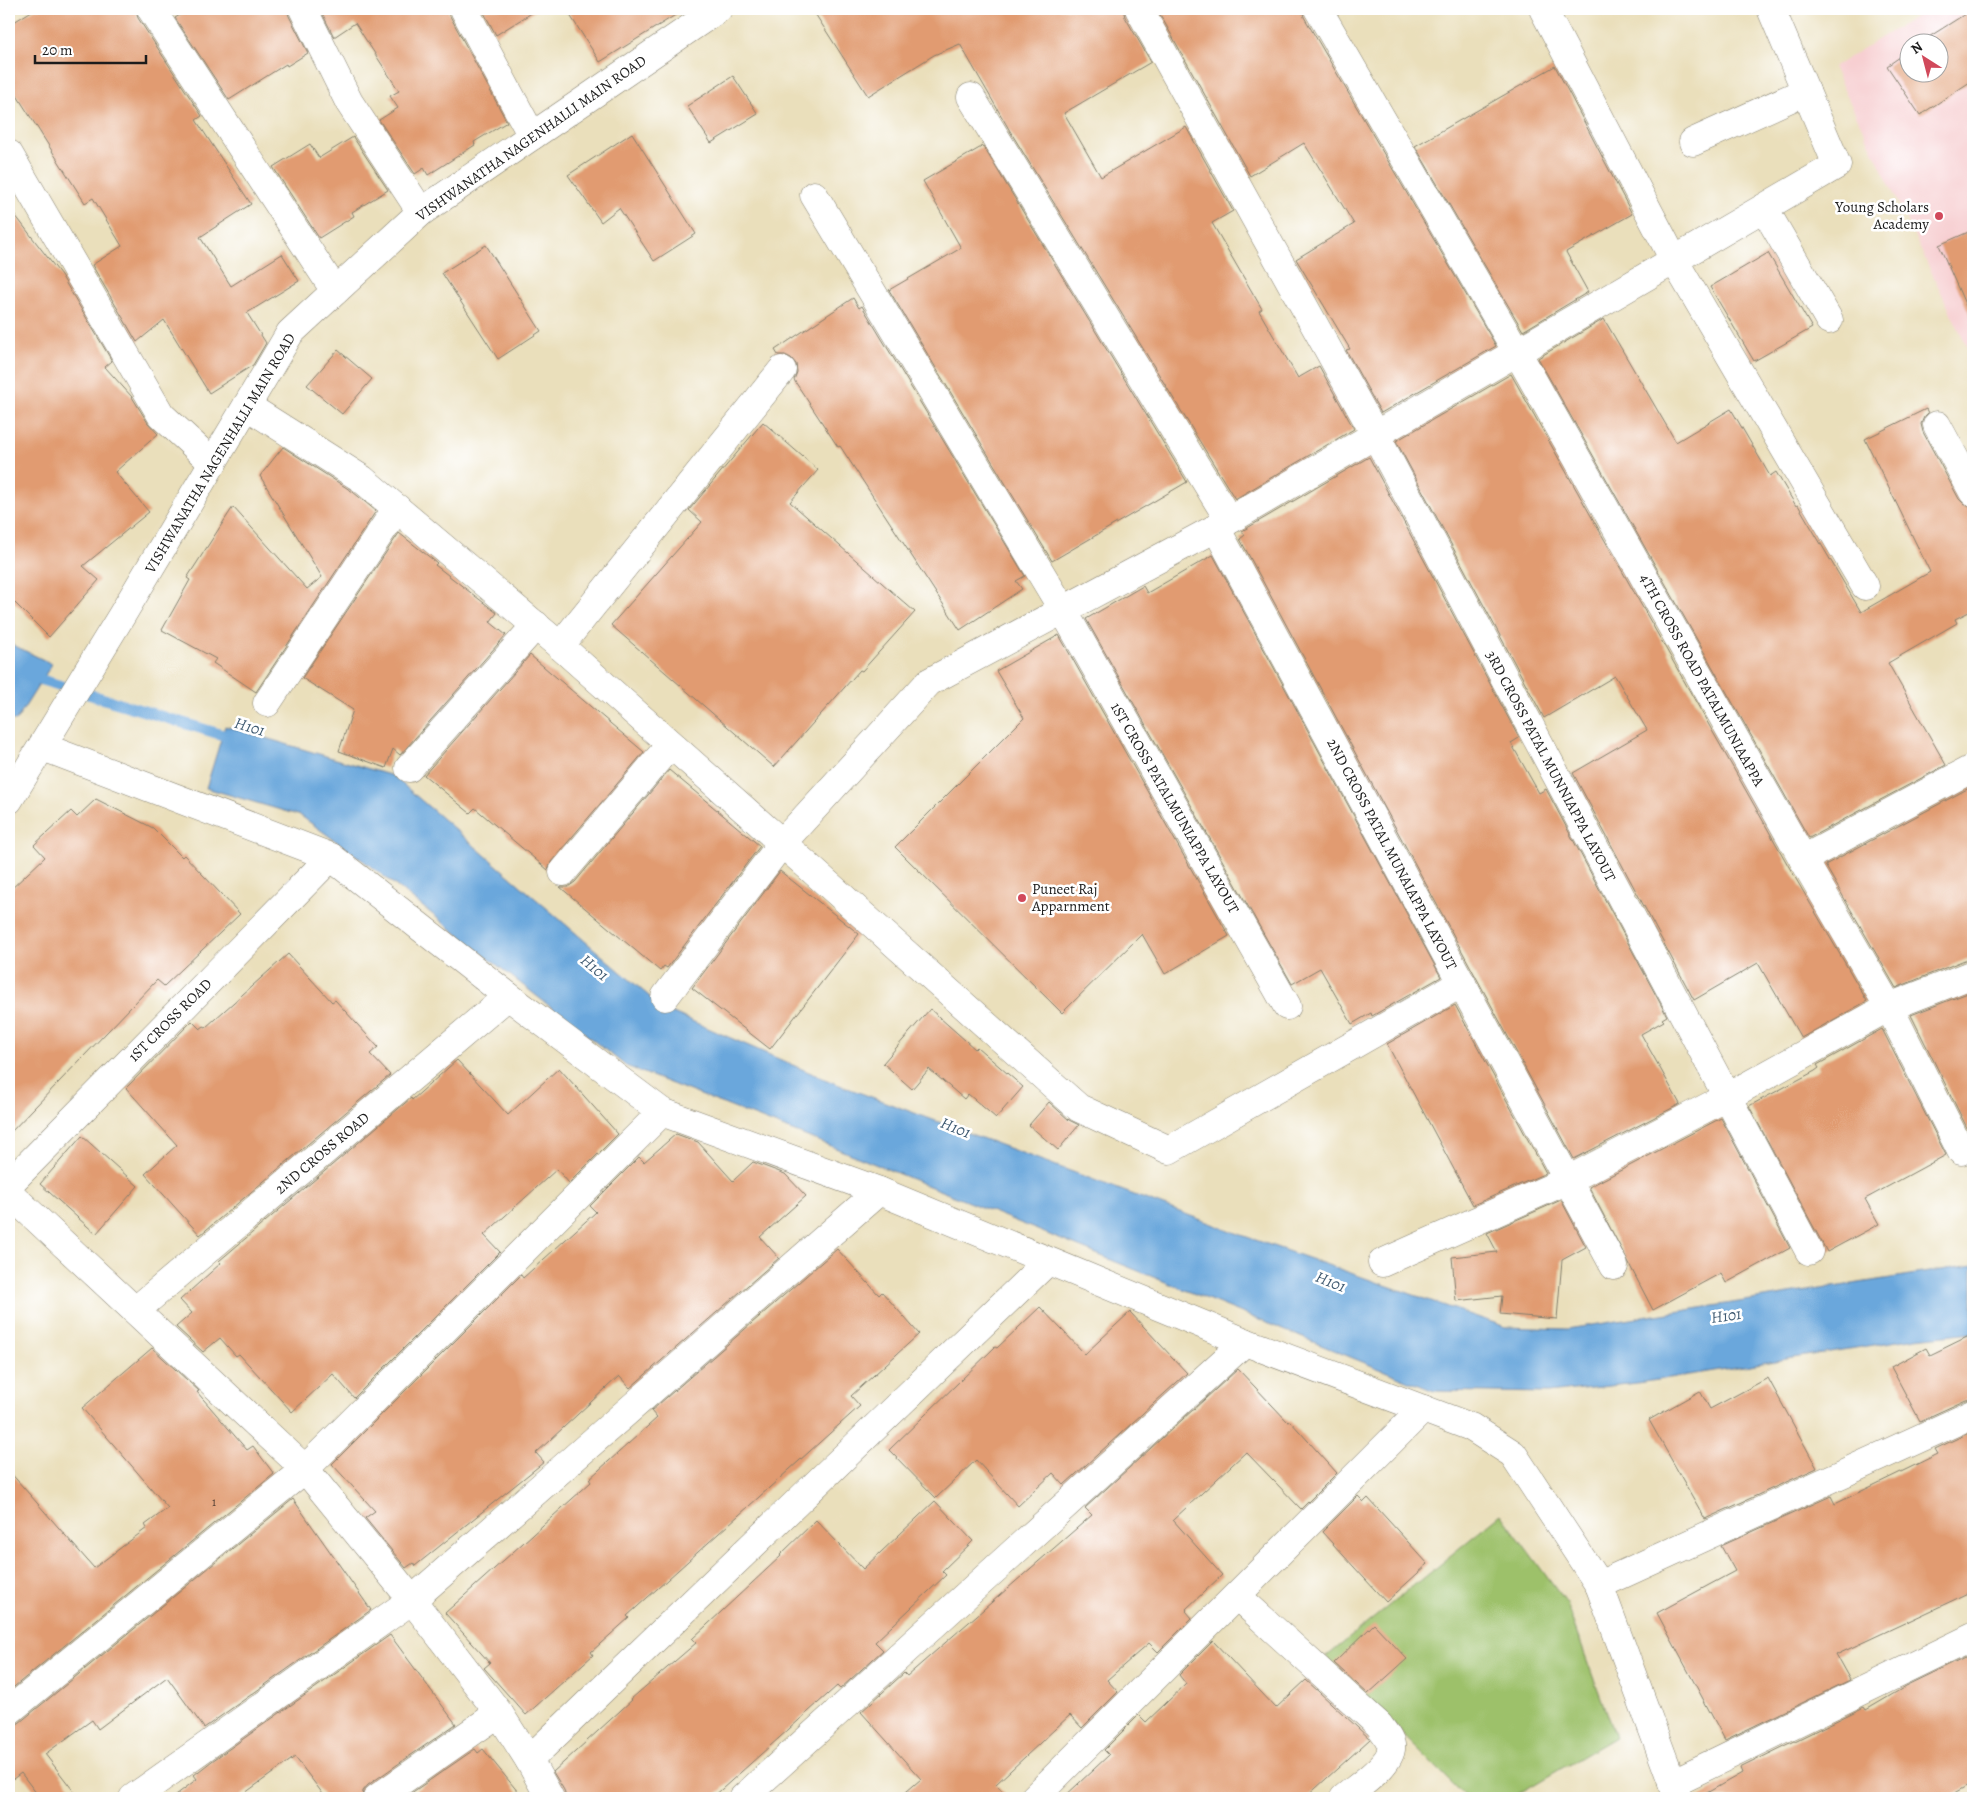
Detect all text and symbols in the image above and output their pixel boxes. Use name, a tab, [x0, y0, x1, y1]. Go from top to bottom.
scale bar	[35, 32, 146, 64]
north arrow	[1900, 32, 1950, 82]
text: N	[1907, 37, 1926, 59]
text: 20 m	[42, 40, 73, 60]
street label: VISHWANATHA NAGENHALLI MAIN ROAD	[411, 50, 650, 226]
place label: Young Scholars Academy	[1834, 197, 1929, 234]
marker: Young Scholars Academy	[1933, 210, 1945, 222]
street label: VISHWANATHA NAGENHALLI MAIN ROAD	[140, 329, 300, 578]
street label: 4TH CROSS ROAD PATALMUNIAAPPA	[1635, 570, 1769, 790]
street label: 3RD CROSS PATAL MUNNIAPPA LAYOUT	[1481, 647, 1621, 886]
street label: 1ST CROSS PATALMUNIAPPA LAYOUT	[1106, 699, 1244, 918]
water label: H101	[232, 712, 268, 742]
street label: 2ND CROSS PATAL MUNAIAPPA LAYOUT	[1322, 735, 1462, 974]
place label: Puneet Raj Apparnment	[1031, 879, 1110, 916]
marker: Puneet Raj Apparnment	[1016, 892, 1028, 904]
water label: H101	[576, 950, 613, 986]
street label: 1ST CROSS ROAD	[124, 974, 216, 1066]
street label: 2ND CROSS ROAD	[271, 1108, 373, 1198]
water label: H101	[937, 1112, 974, 1144]
water label: H101	[1312, 1266, 1349, 1298]
water label: H101	[1709, 1303, 1743, 1329]
house number: 1	[212, 1494, 216, 1510]

